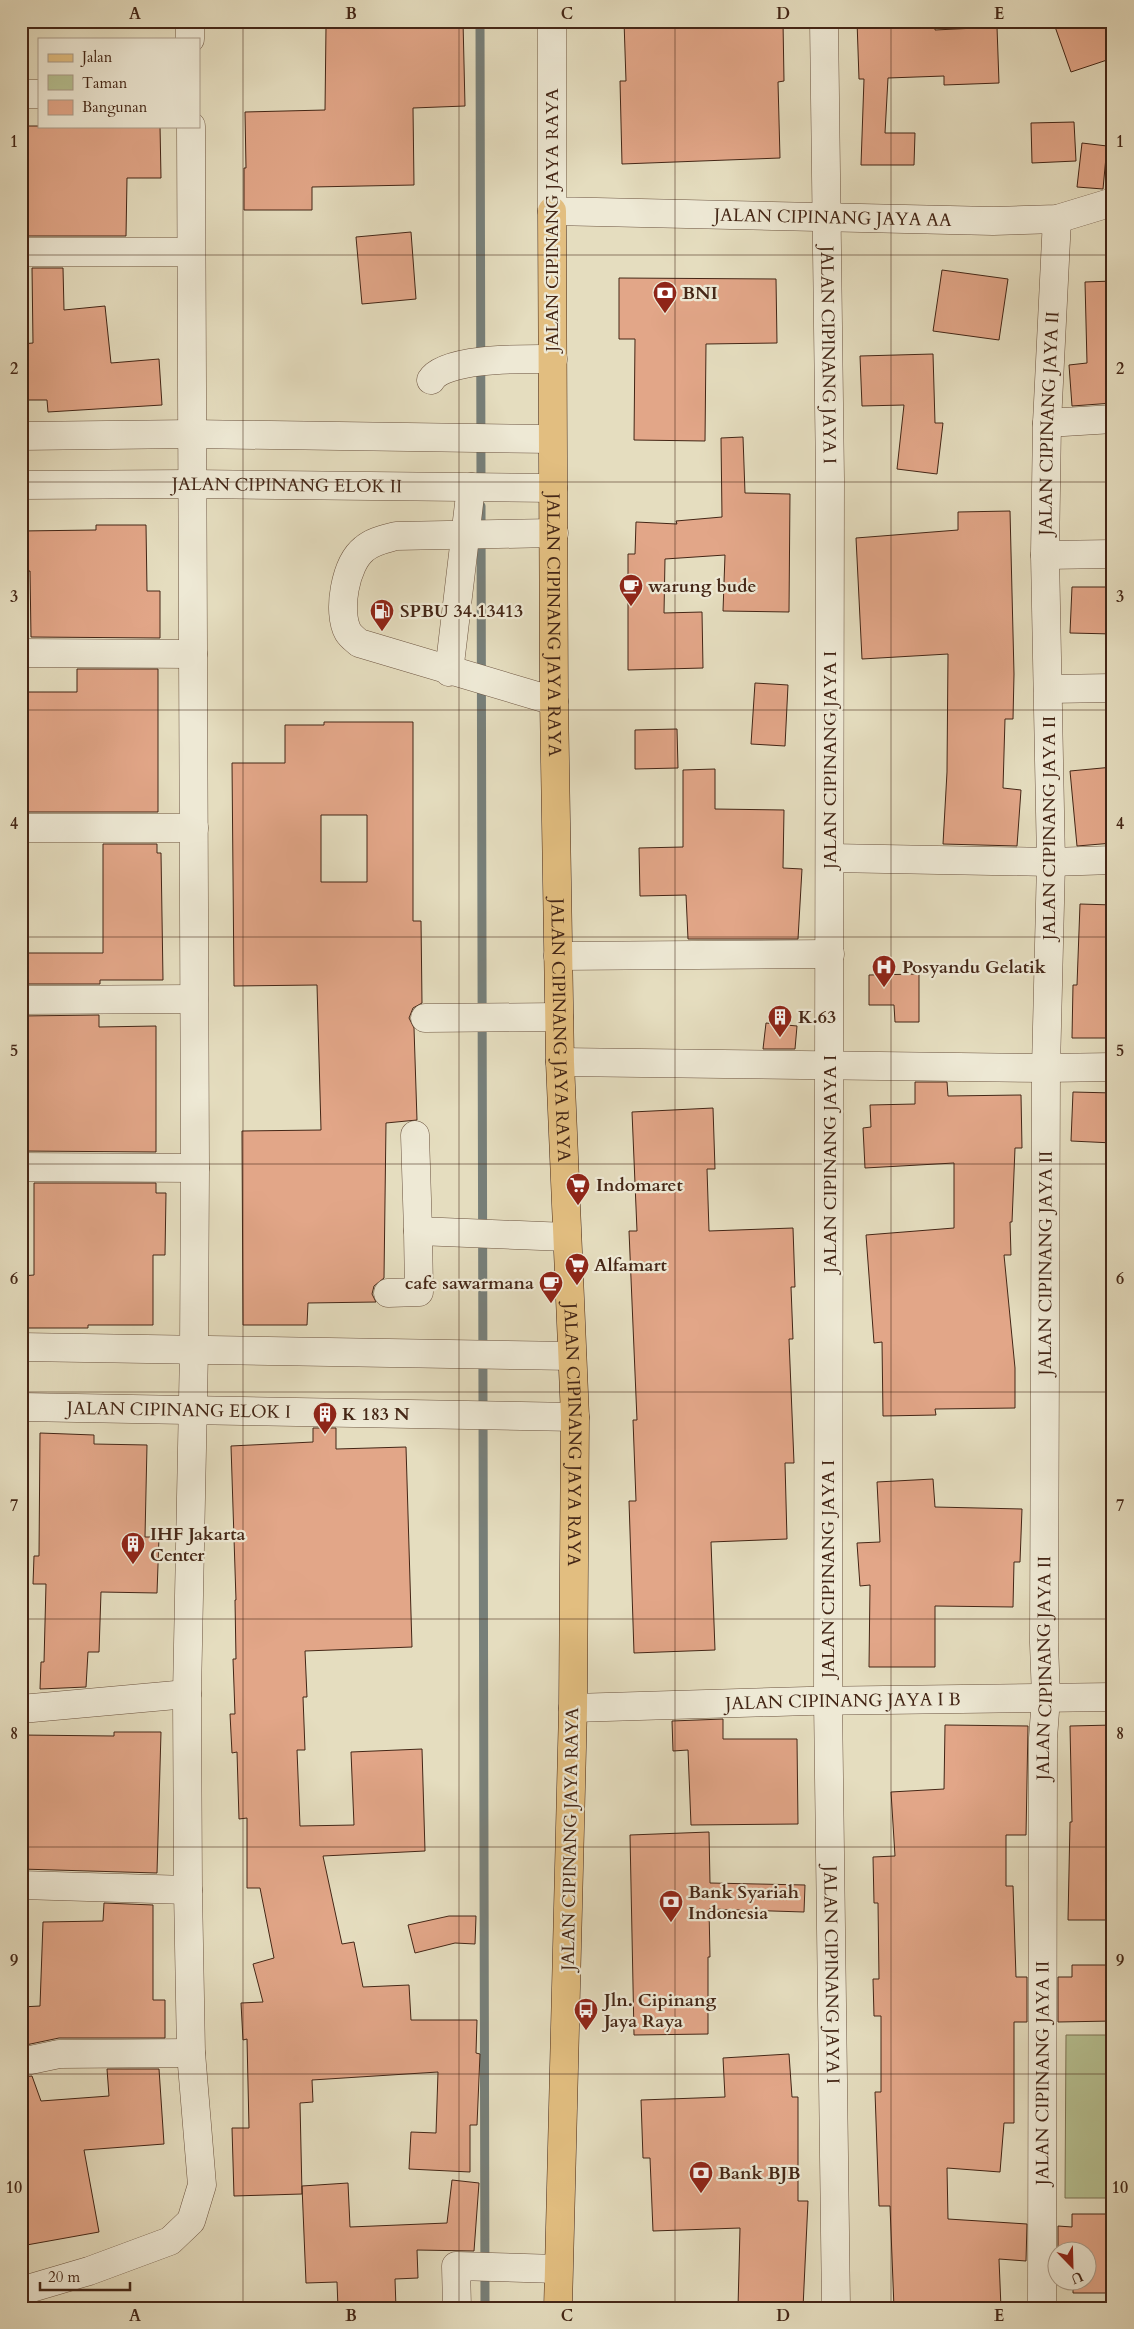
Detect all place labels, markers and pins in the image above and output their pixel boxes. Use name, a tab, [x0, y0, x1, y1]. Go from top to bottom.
bank icon: BNI	[652, 280, 678, 314]
place label: BNI	[682, 281, 718, 306]
cafe icon: warung bude	[618, 573, 644, 607]
place label: warung bude	[648, 574, 757, 599]
fuel station icon: SPBU 34.13413	[369, 598, 395, 632]
place label: SPBU 34.13413	[400, 599, 523, 624]
hospital icon: Posyandu Gelatik	[871, 954, 897, 988]
place label: Posyandu Gelatik	[902, 955, 1047, 980]
building icon: K.63	[767, 1004, 793, 1038]
place label: K.63	[798, 1005, 836, 1030]
supermarket icon: Indomaret	[565, 1172, 591, 1206]
place label: Indomaret	[596, 1173, 683, 1198]
supermarket icon: Alfamart	[564, 1252, 590, 1286]
place label: Alfamart	[594, 1253, 668, 1278]
cafe icon: cafe sawarmana	[538, 1270, 564, 1304]
place label: cafe sawarmana	[405, 1271, 534, 1296]
building icon: K 183 N	[312, 1401, 338, 1435]
place label: K 183 N	[342, 1402, 410, 1427]
place label: IHF Jakarta Center	[150, 1522, 246, 1568]
building icon: IHF Jakarta Center	[120, 1531, 146, 1565]
place label: Bank Syariah Indonesia	[688, 1880, 799, 1926]
bank icon: Bank Syariah Indonesia	[658, 1889, 684, 1923]
place label: Jln. Cipinang Jaya Raya	[601, 1988, 716, 2034]
bus stop icon: Jln. Cipinang Jaya Raya	[573, 1997, 599, 2031]
bank icon: Bank BJB	[688, 2160, 714, 2194]
place label: Bank BJB	[718, 2161, 801, 2186]

